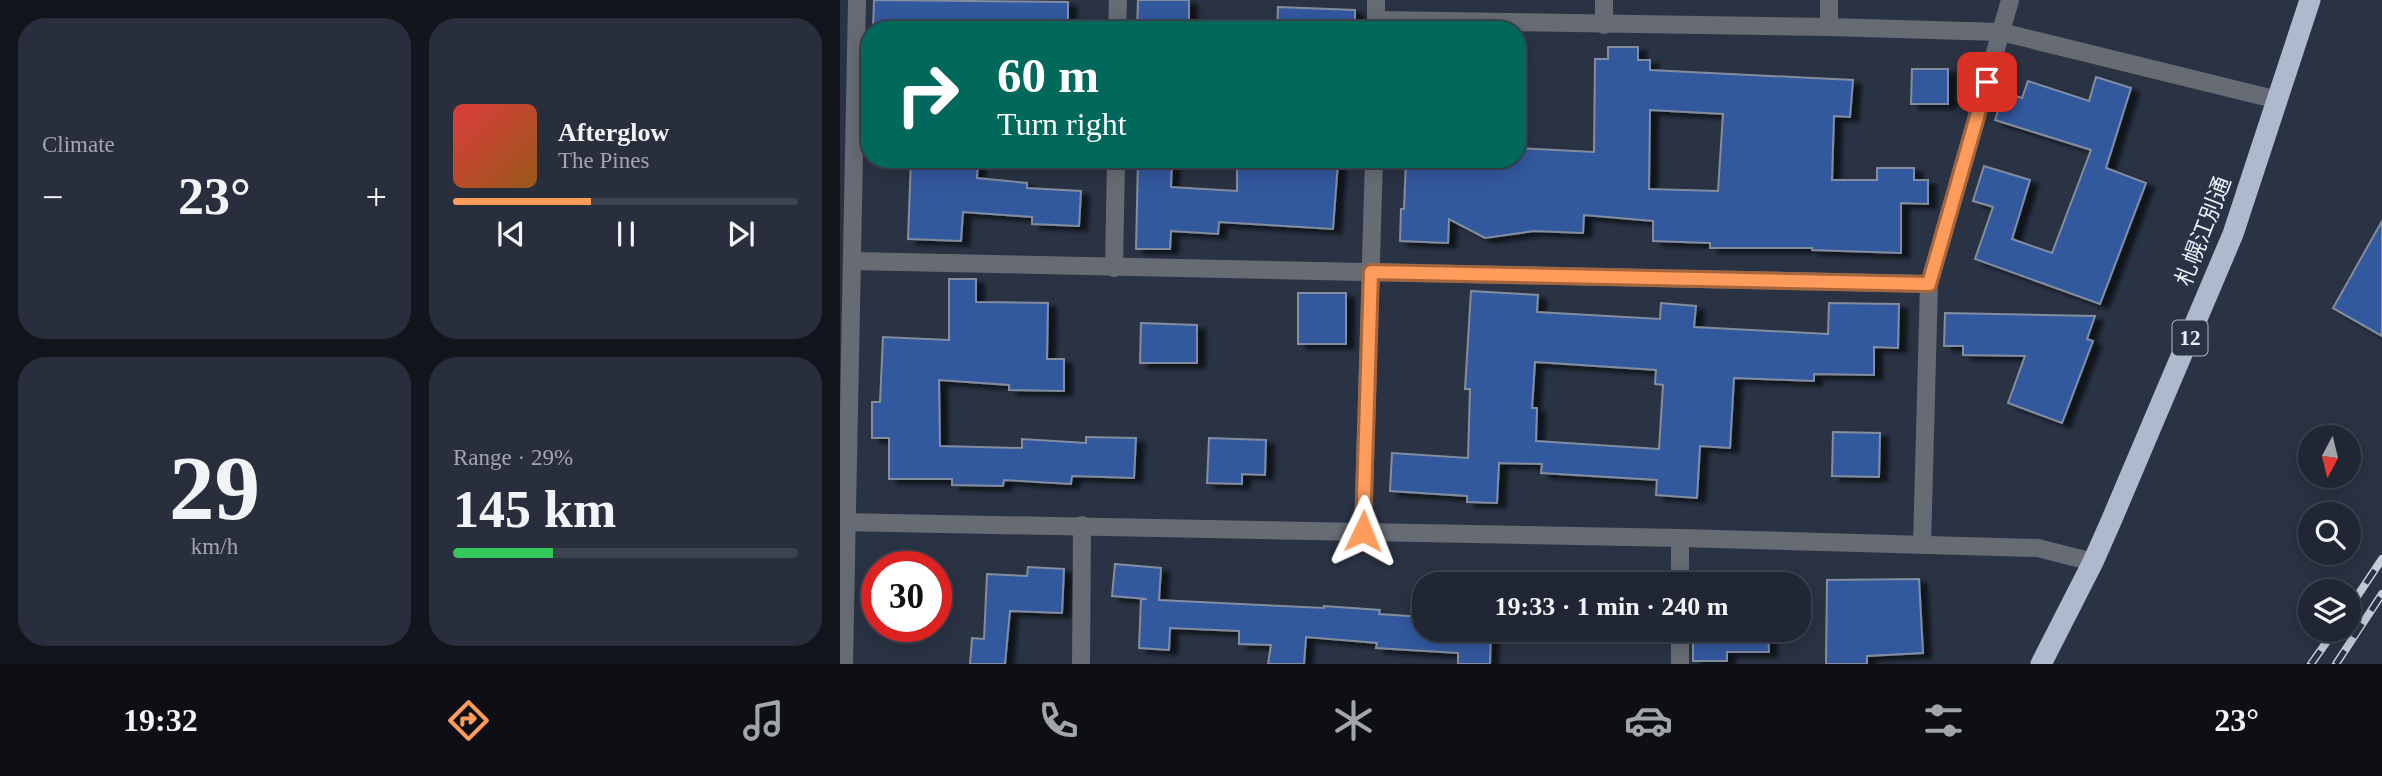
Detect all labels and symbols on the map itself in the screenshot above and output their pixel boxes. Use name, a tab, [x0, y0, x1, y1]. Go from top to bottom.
pin	[1957, 52, 2017, 112]
street label: 札幌江別通	[2171, 173, 2236, 289]
road number: 12	[2172, 320, 2208, 356]
north arrow	[2298, 425, 2361, 488]
position arrow	[1326, 494, 1400, 568]
speed limit sign: 30	[861, 551, 952, 642]

